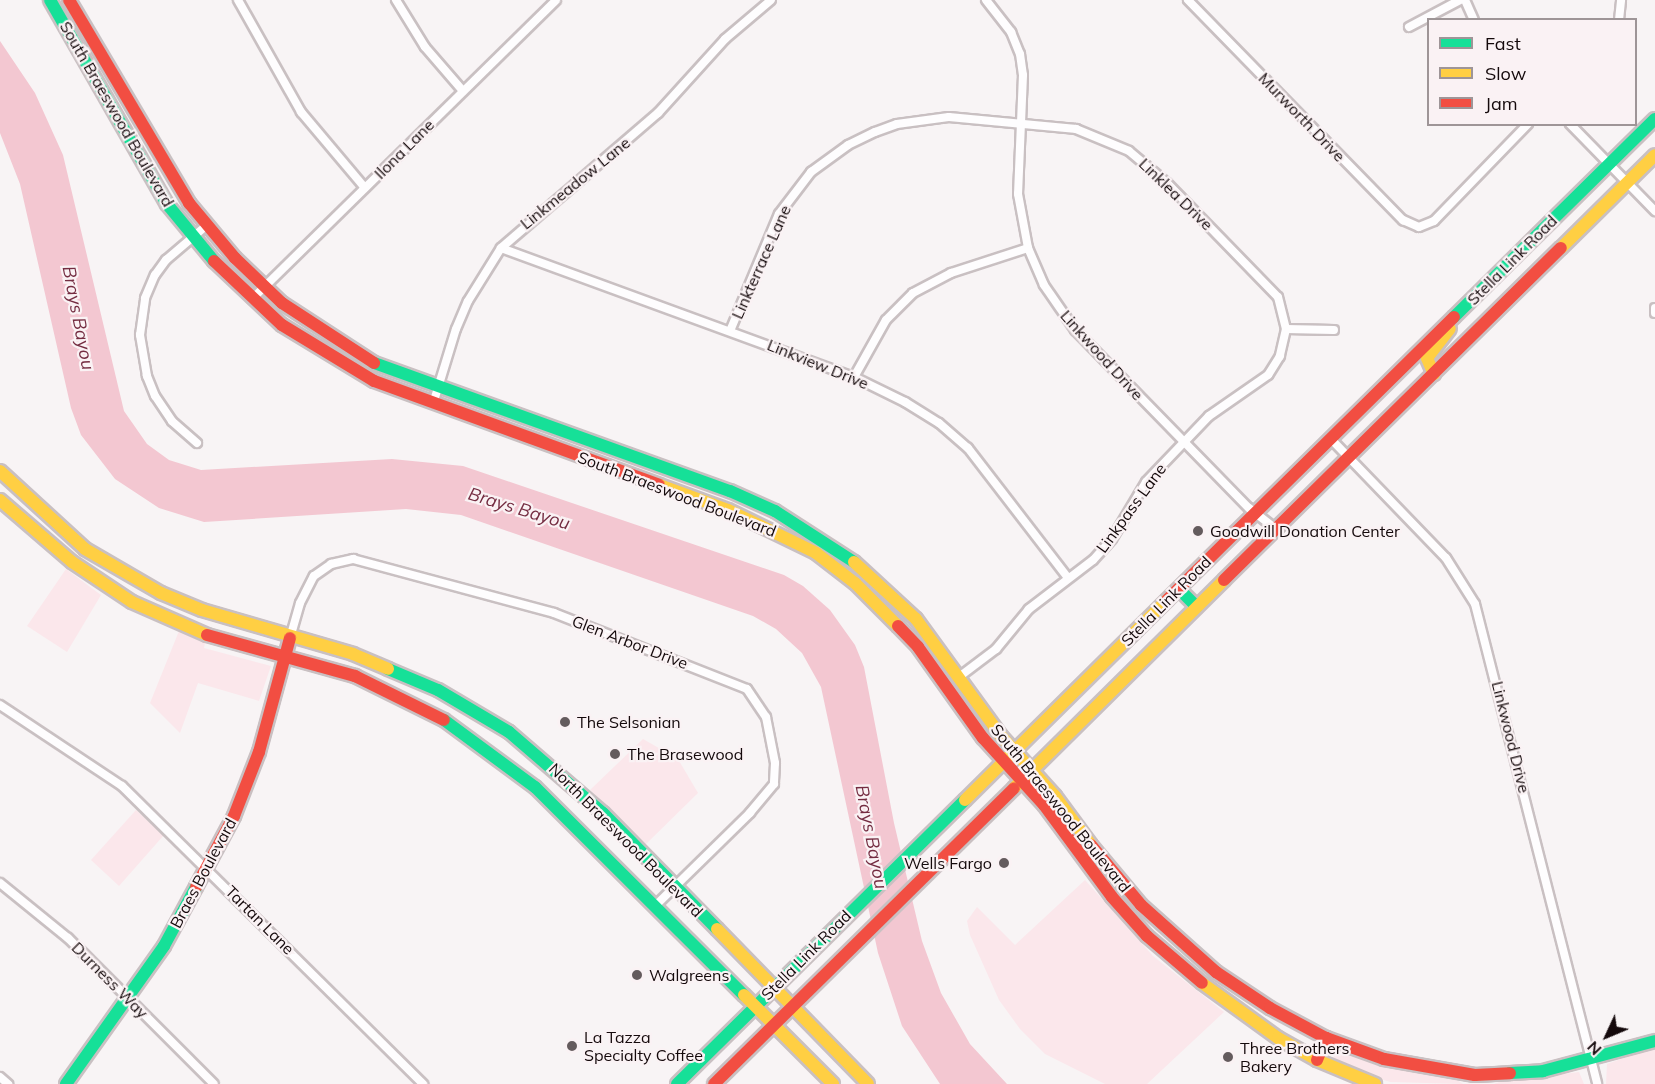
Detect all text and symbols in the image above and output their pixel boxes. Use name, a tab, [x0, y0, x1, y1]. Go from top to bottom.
street label: South Braeswood Boulevard	[56, 18, 178, 210]
legend	[1427, 18, 1637, 126]
text: Fast	[1485, 32, 1521, 55]
text: Slow	[1485, 62, 1526, 85]
street label: Murworth Drive	[1255, 69, 1349, 165]
text: Jam	[1485, 92, 1518, 115]
street label: Ilona Lane	[370, 115, 438, 183]
street label: Linkmeadow Lane	[516, 133, 634, 233]
street label: Linklea Drive	[1135, 154, 1217, 234]
street label: Linkterrace Lane	[727, 202, 795, 322]
street label: Stella Link Road	[1463, 211, 1561, 309]
water label: Brays Bayou	[57, 264, 99, 372]
street label: Linkwood Drive	[1057, 306, 1147, 404]
street label: Linkview Drive	[765, 335, 871, 393]
street label: South Braeswood Boulevard	[575, 447, 779, 541]
street label: Linkpass Lane	[1092, 460, 1170, 556]
water label: Brays Bayou	[465, 483, 573, 535]
place label: Goodwill Donation Center	[1210, 521, 1400, 541]
marker: Goodwill Donation Center	[1191, 524, 1205, 538]
street label: Stella Link Road	[1117, 552, 1215, 650]
street label: Glen Arbor Drive	[569, 611, 691, 673]
street label: Linkwood Drive	[1488, 679, 1534, 795]
place label: The Selsonian	[577, 712, 681, 732]
marker: The Selsonian	[558, 715, 572, 729]
street label: South Braeswood Boulevard	[987, 720, 1135, 896]
place label: The Brasewood	[627, 744, 743, 764]
marker: The Brasewood	[608, 747, 622, 761]
street label: North Braeswood Boulevard	[545, 759, 707, 921]
water label: Brays Bayou	[850, 783, 892, 891]
street label: Braes Boulevard	[166, 815, 240, 931]
place label: Wells Fargo	[904, 853, 992, 873]
marker: Wells Fargo	[997, 856, 1011, 870]
street label: Tartan Lane	[222, 882, 298, 958]
street label: Stella Link Road	[757, 906, 855, 1004]
street label: Durness Way	[68, 938, 152, 1022]
place label: Walgreens	[649, 965, 729, 985]
marker: Walgreens	[630, 968, 644, 982]
north arrow	[1577, 1006, 1637, 1066]
place label: La Tazza Specialty Coffee	[584, 1027, 703, 1065]
text: N	[1583, 1037, 1605, 1060]
place label: Three Brothers Bakery	[1240, 1038, 1349, 1076]
marker: La Tazza Specialty Coffee	[565, 1039, 579, 1053]
marker: Three Brothers Bakery	[1221, 1050, 1235, 1064]

